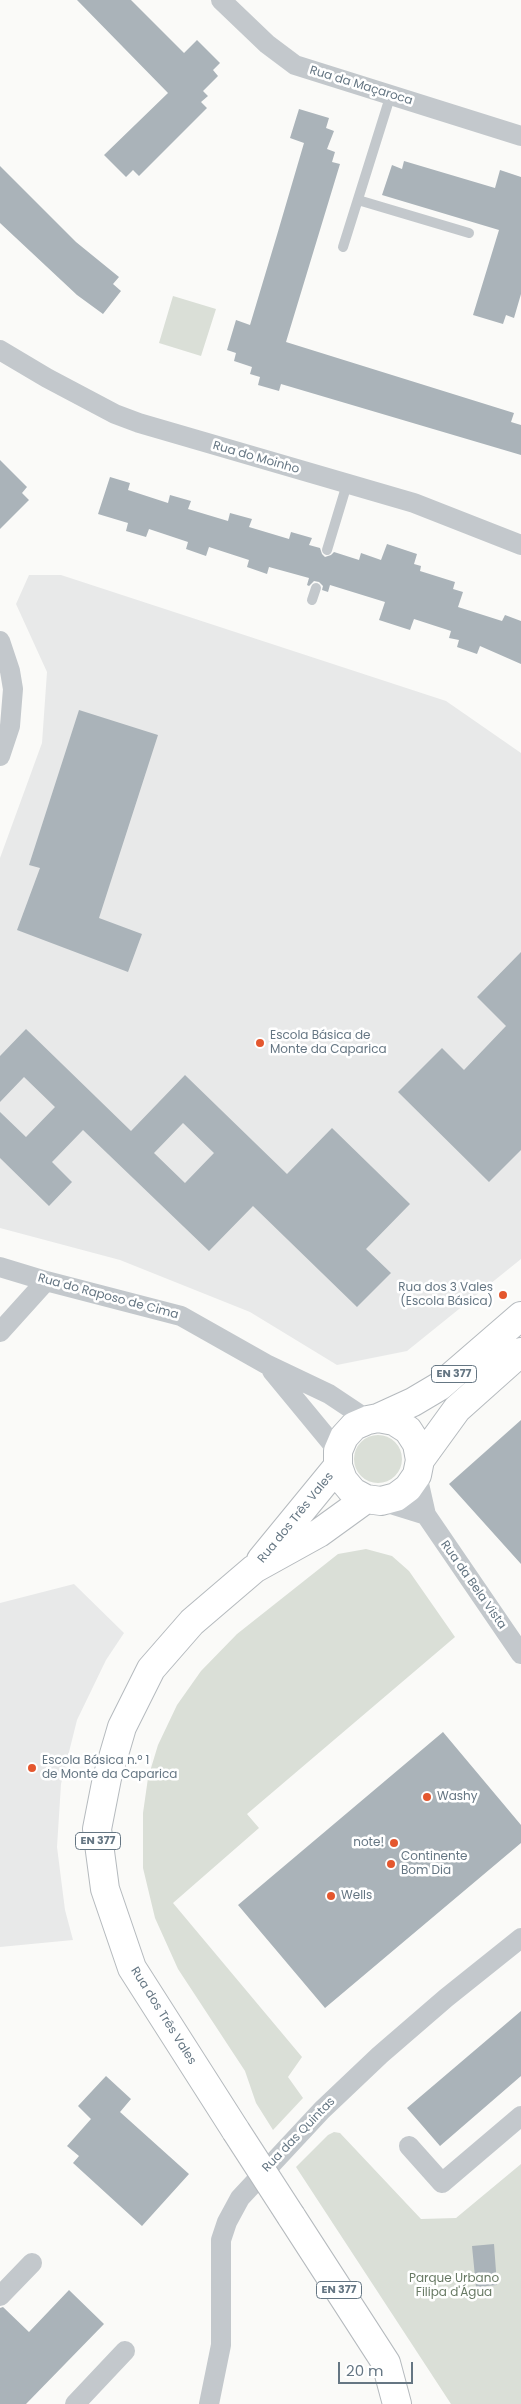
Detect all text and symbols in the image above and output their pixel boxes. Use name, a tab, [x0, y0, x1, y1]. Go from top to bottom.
street label: Rua da Maçaroca	[308, 63, 414, 109]
street label: Rua do Moinho	[211, 439, 301, 477]
place label: Escola Básica de Monte da Caparica	[270, 1029, 387, 1057]
marker: Escola Básica de Monte da Caparica	[254, 1037, 266, 1049]
street label: Rua do Raposo de Cima	[36, 1271, 180, 1323]
place label: Rua dos 3 Vales (Escola Básica)	[398, 1281, 493, 1309]
marker: Rua dos 3 Vales (Escola Básica)	[497, 1289, 509, 1301]
road number: EN 377	[432, 1366, 476, 1382]
street label: Rua dos Três Vales	[255, 1470, 337, 1566]
street label: Rua da Bela Vista	[437, 1538, 509, 1632]
place label: Escola Básica n.º 1 de Monte da Caparica	[42, 1754, 177, 1782]
marker: Escola Básica n.º 1 de Monte da Caparica	[26, 1762, 38, 1774]
place label: Washy	[437, 1790, 478, 1804]
marker: Washy	[421, 1791, 433, 1803]
road number: EN 377	[76, 1832, 120, 1850]
place label: note!	[353, 1836, 384, 1850]
marker: note!	[388, 1837, 400, 1849]
place label: Continente Bom Dia	[401, 1850, 468, 1878]
marker: Continente Bom Dia	[385, 1858, 397, 1870]
place label: Wells	[341, 1889, 372, 1903]
marker: Wells	[325, 1890, 337, 1902]
street label: Rua dos Três Vales	[127, 1965, 199, 2067]
street label: Rua das Quintas	[260, 2095, 338, 2175]
park label: Parque Urbano Filipa d'Água	[409, 2272, 499, 2300]
road number: EN 377	[316, 2282, 362, 2298]
scale bar	[341, 2352, 416, 2384]
text: 20 m	[346, 2360, 384, 2381]

